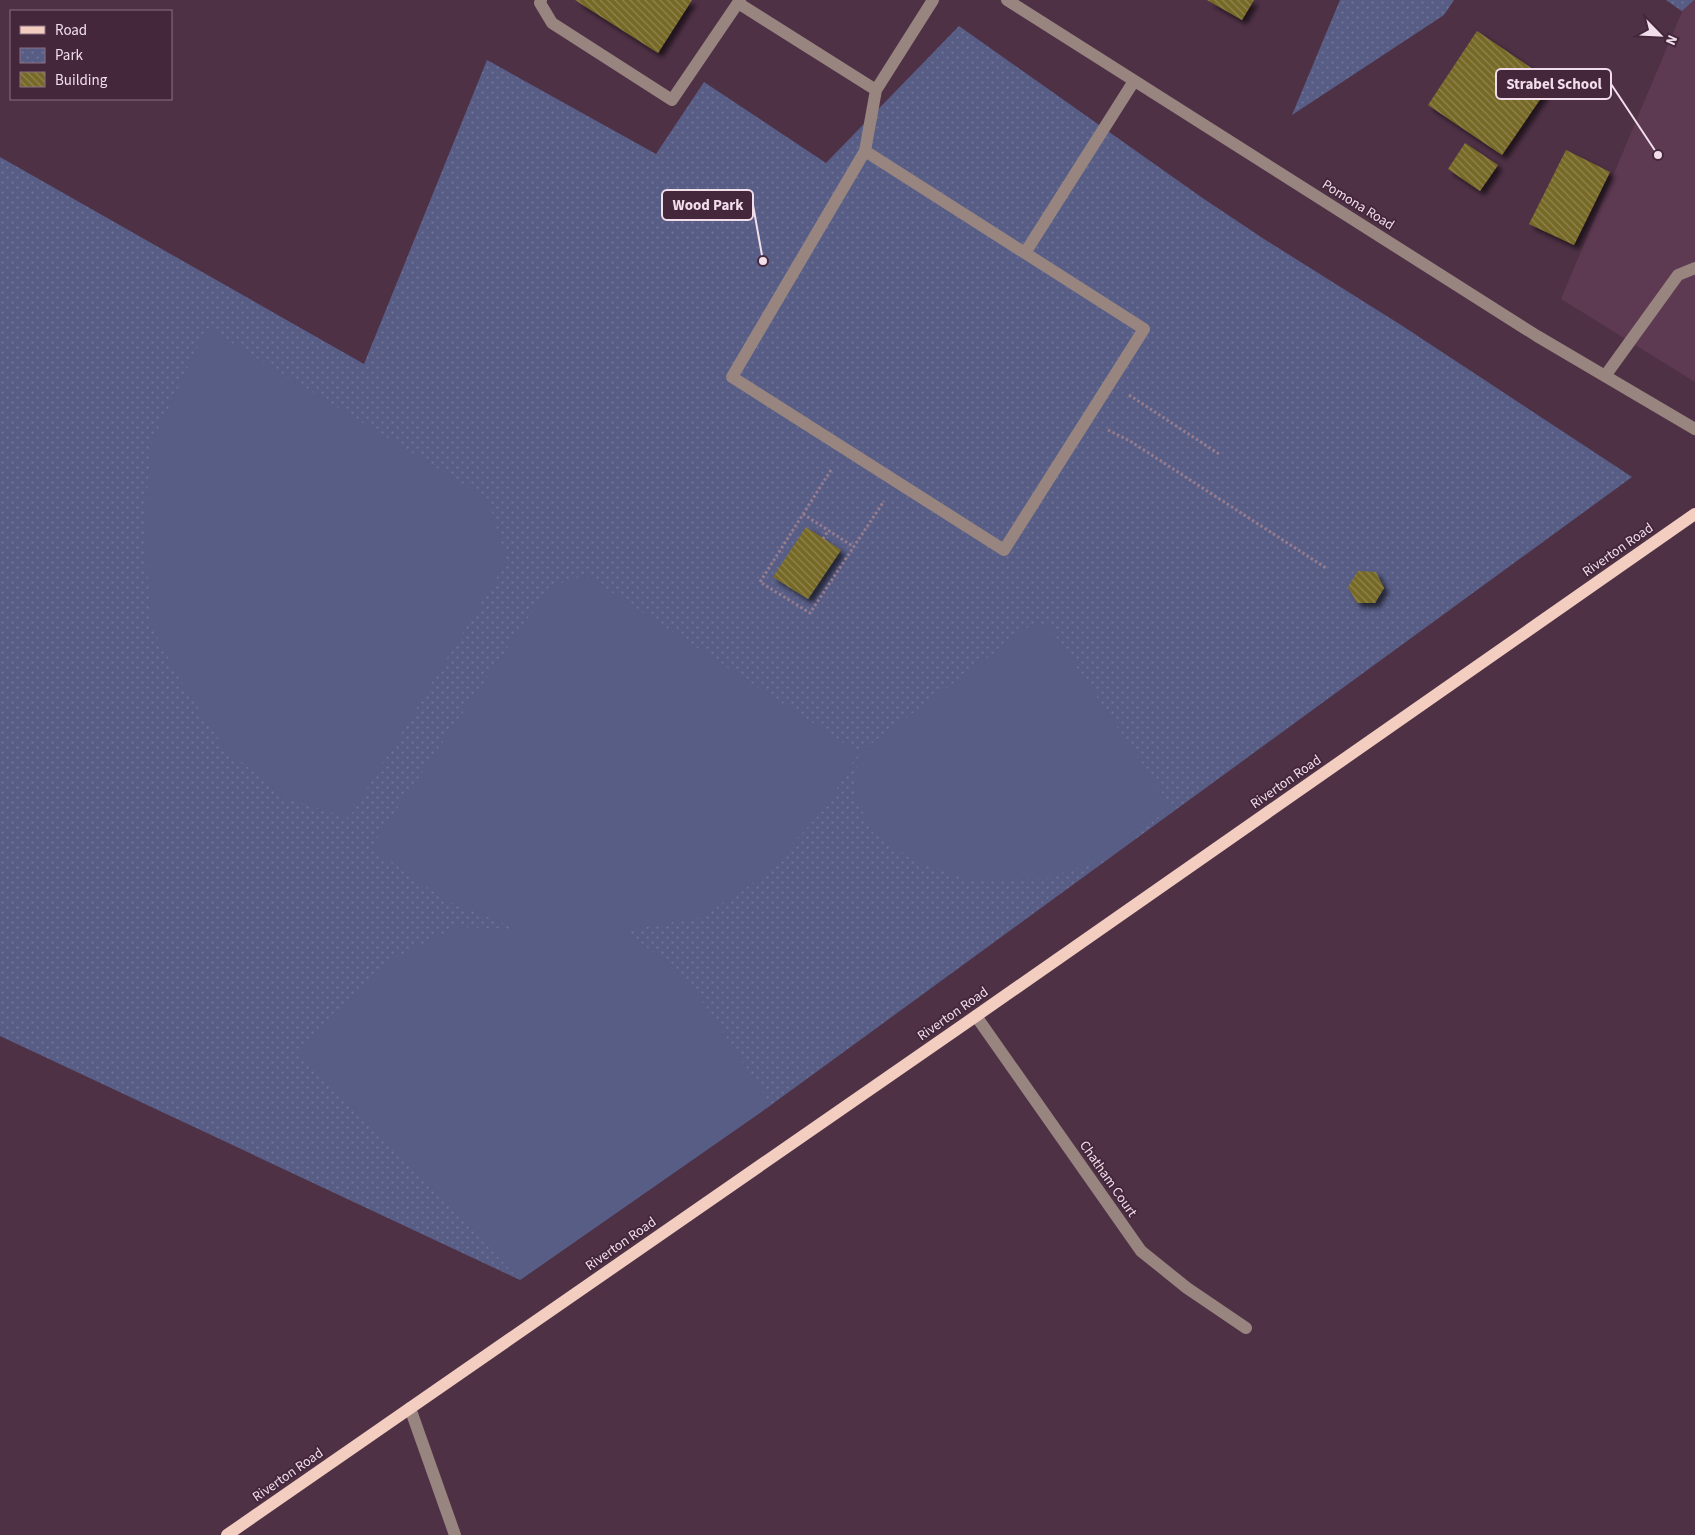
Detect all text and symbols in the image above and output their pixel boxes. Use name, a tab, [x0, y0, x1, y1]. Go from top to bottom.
legend	[10, 10, 172, 100]
north arrow	[1635, 10, 1685, 60]
text: Road	[55, 20, 87, 41]
text: N	[1660, 32, 1682, 48]
text: Park	[55, 45, 84, 66]
callout: Strabel School	[1496, 69, 1611, 99]
text: Building	[55, 70, 108, 91]
text: Strabel School	[1506, 74, 1603, 95]
street label: Pomona Road	[1318, 175, 1398, 235]
callout: Wood Park	[662, 190, 753, 220]
text: Wood Park	[673, 195, 744, 216]
street label: Riverton Road	[1579, 518, 1657, 582]
street label: Riverton Road	[1247, 750, 1325, 814]
street label: Riverton Road	[914, 982, 992, 1046]
street label: Chatham Court	[1074, 1137, 1142, 1221]
street label: Riverton Road	[582, 1212, 660, 1276]
street label: Riverton Road	[249, 1443, 327, 1507]

